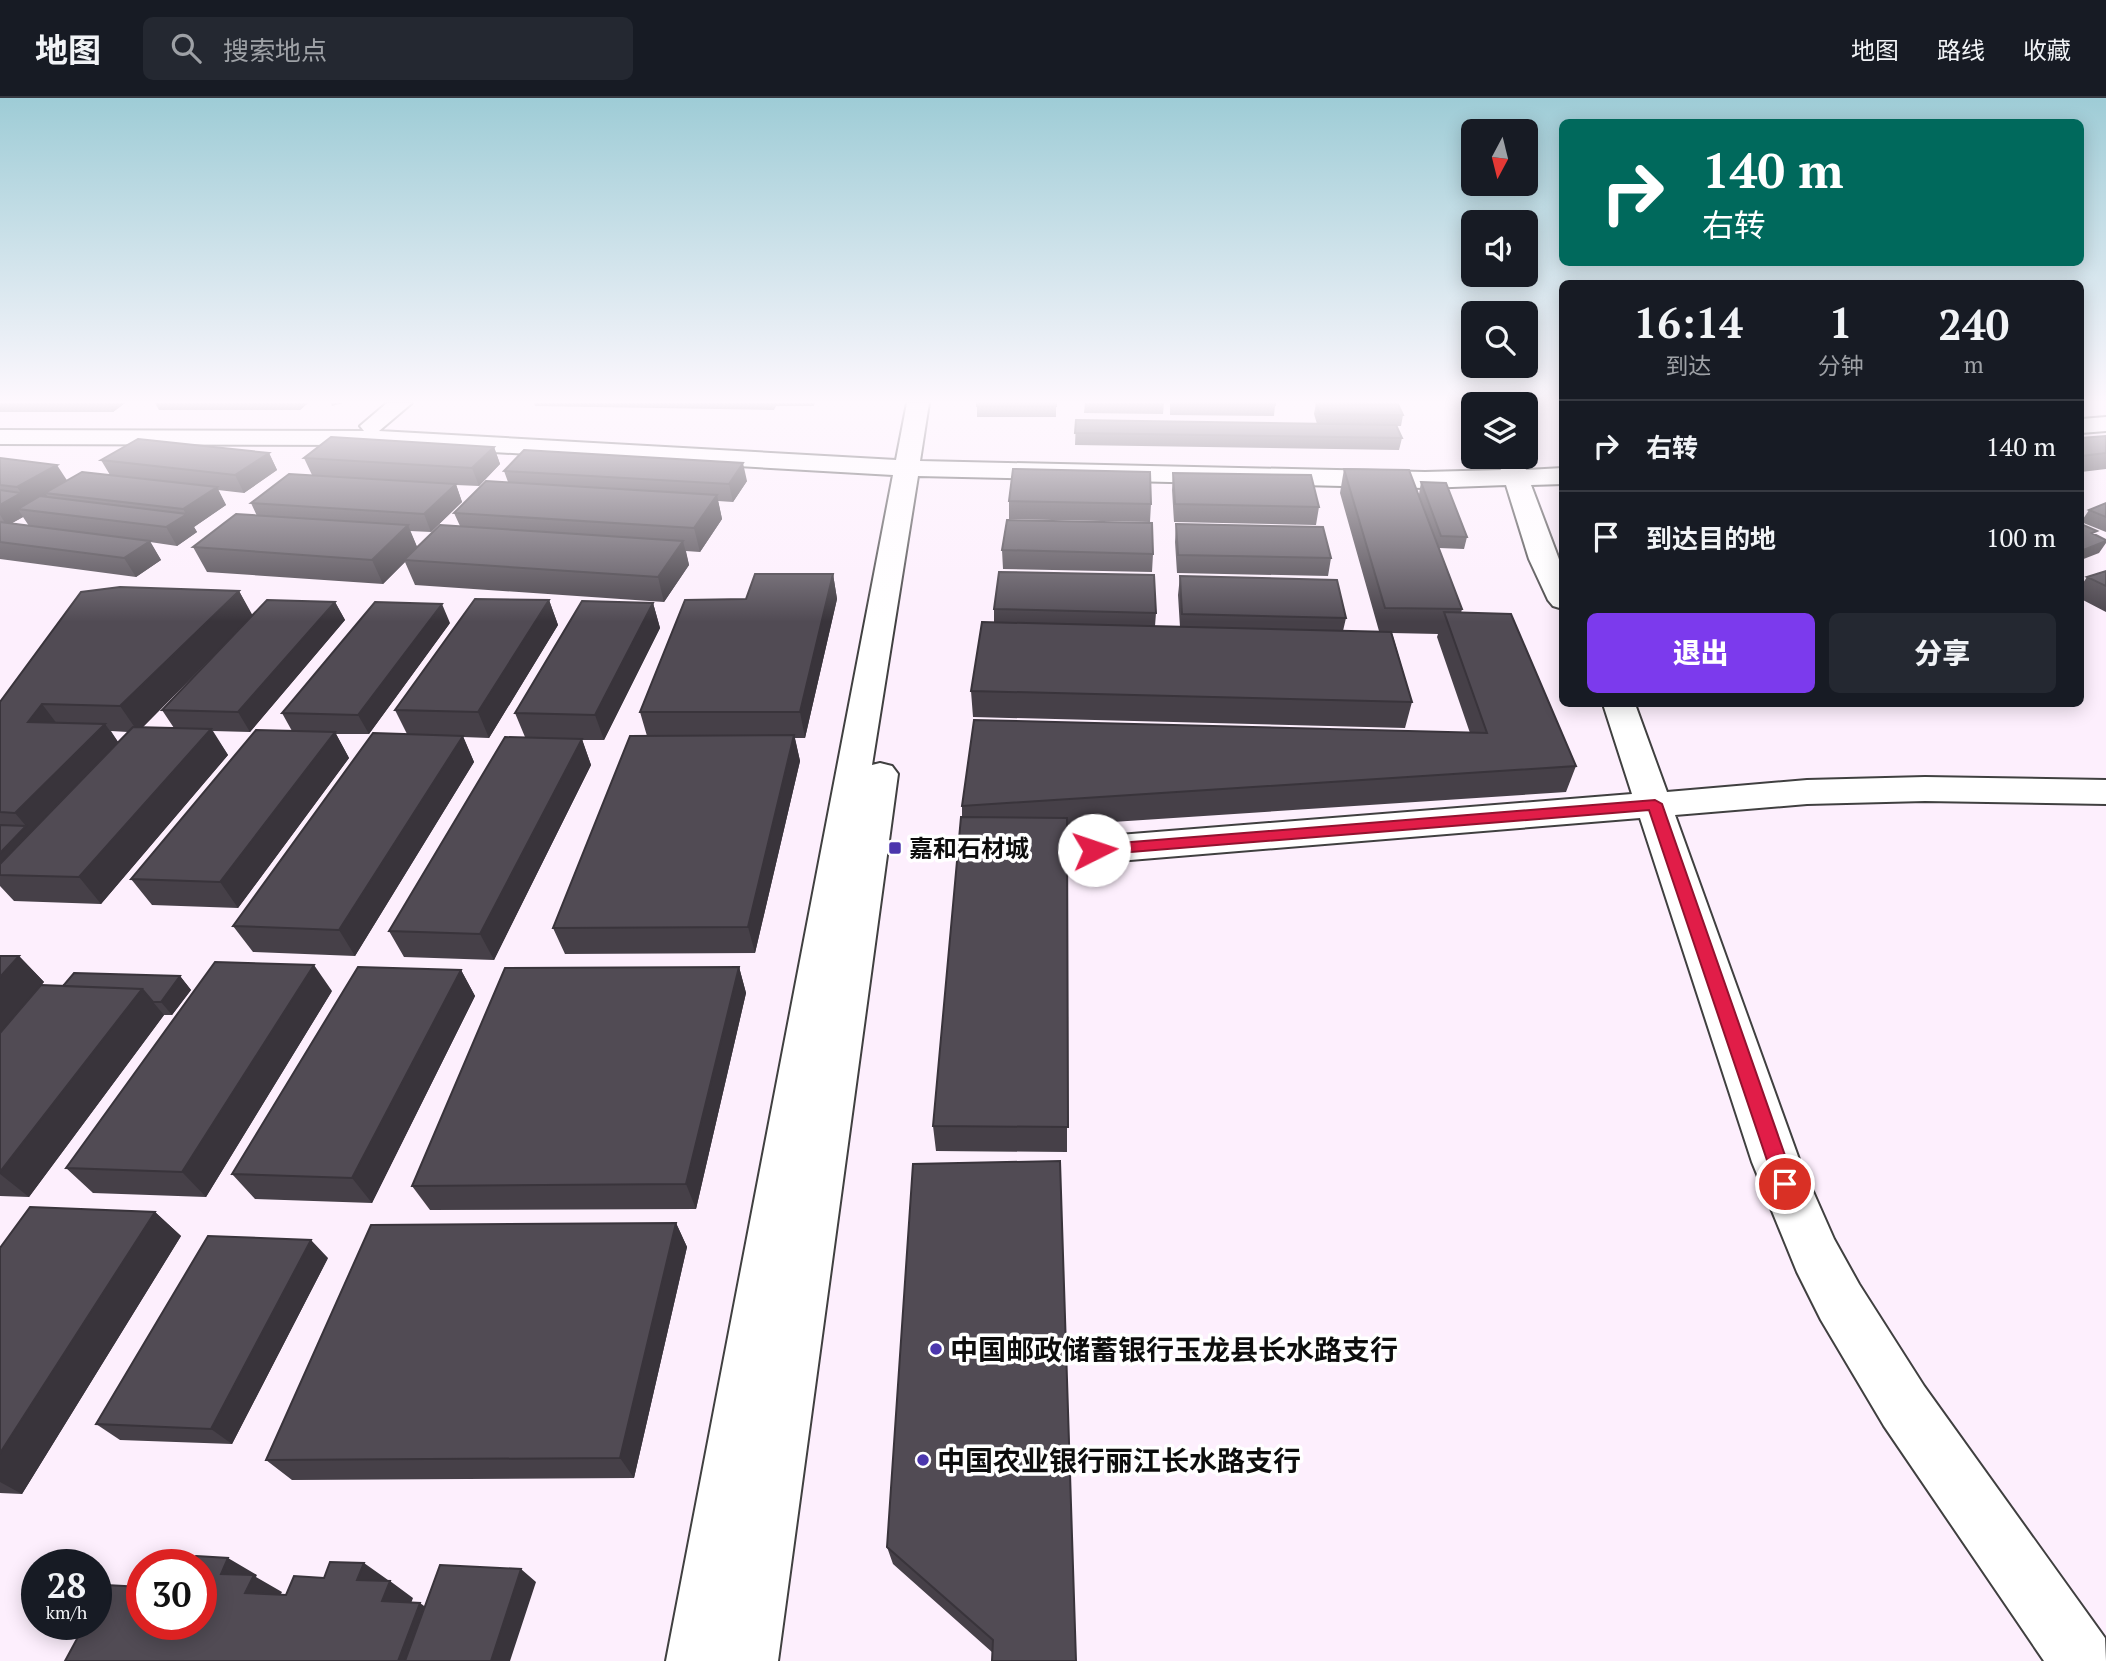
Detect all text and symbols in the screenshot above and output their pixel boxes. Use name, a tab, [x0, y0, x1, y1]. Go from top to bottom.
search box	[143, 17, 633, 80]
text: 地图	[35, 28, 101, 71]
icon: search	[167, 29, 205, 67]
text: 搜索地点	[223, 33, 327, 67]
text: 地图	[1851, 34, 1899, 66]
text: 路线	[1937, 34, 1985, 66]
text: 收藏	[2023, 34, 2071, 66]
north arrow	[1461, 119, 1538, 196]
map controls	[1461, 119, 1538, 469]
text: 140 m	[1702, 137, 1844, 202]
icon: right	[1587, 147, 1678, 238]
text: 右转	[1702, 204, 1766, 246]
button: sound	[1461, 210, 1538, 287]
text: 16:14	[1634, 294, 1743, 350]
text: 1	[1829, 294, 1852, 350]
text: 240	[1938, 296, 2009, 352]
button: search	[1461, 301, 1538, 378]
text: m	[1964, 349, 1984, 380]
text: 到达	[1665, 350, 1711, 381]
text: 分钟	[1818, 350, 1864, 381]
button: layers	[1461, 392, 1538, 469]
icon: right	[1587, 427, 1625, 465]
text: 140 m	[1986, 429, 2056, 463]
text: 右转	[1646, 430, 1698, 464]
icon: arrive	[1587, 518, 1625, 556]
text: 100 m	[1986, 520, 2056, 554]
text: 到达目的地	[1646, 521, 1776, 555]
button: 退出	[1587, 613, 1815, 693]
button: 分享	[1829, 613, 2056, 693]
position arrow	[1057, 813, 1131, 887]
place label: 嘉和石材城	[909, 832, 1029, 864]
marker: 嘉和石材城	[887, 840, 903, 856]
pin	[1755, 1154, 1815, 1214]
icon: arrive	[1766, 1165, 1804, 1203]
place label: 中国邮政储蓄银行玉龙县长水路支行	[950, 1331, 1398, 1368]
marker: 中国邮政储蓄银行玉龙县长水路支行	[928, 1341, 944, 1357]
place label: 中国农业银行丽江长水路支行	[937, 1442, 1301, 1479]
marker: 中国农业银行丽江长水路支行	[915, 1452, 931, 1468]
speed limit sign: 30	[126, 1549, 217, 1640]
text: 28	[47, 1562, 86, 1608]
text: km/h	[46, 1600, 87, 1624]

